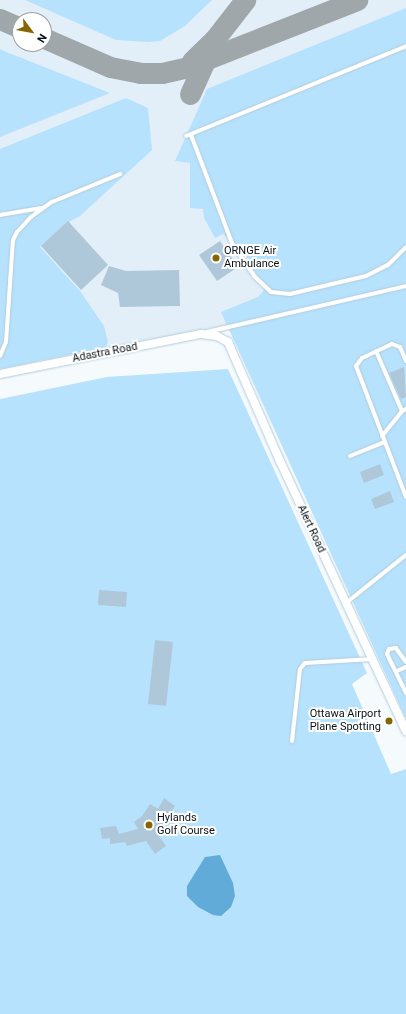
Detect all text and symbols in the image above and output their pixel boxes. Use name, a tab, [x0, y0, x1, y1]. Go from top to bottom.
north arrow	[12, 12, 52, 52]
text: N	[34, 31, 49, 45]
place label: ORNGE Air Ambulance	[224, 245, 279, 271]
marker: ORNGE Air Ambulance	[211, 253, 221, 263]
street label: Adastra Road	[71, 340, 139, 366]
street label: Alert Road	[294, 503, 328, 555]
place label: Ottawa Airport Plane Spotting	[310, 708, 381, 734]
marker: Ottawa Airport Plane Spotting	[384, 716, 394, 726]
place label: Hylands Golf Course	[157, 812, 215, 838]
marker: Hylands Golf Course	[144, 820, 154, 830]

